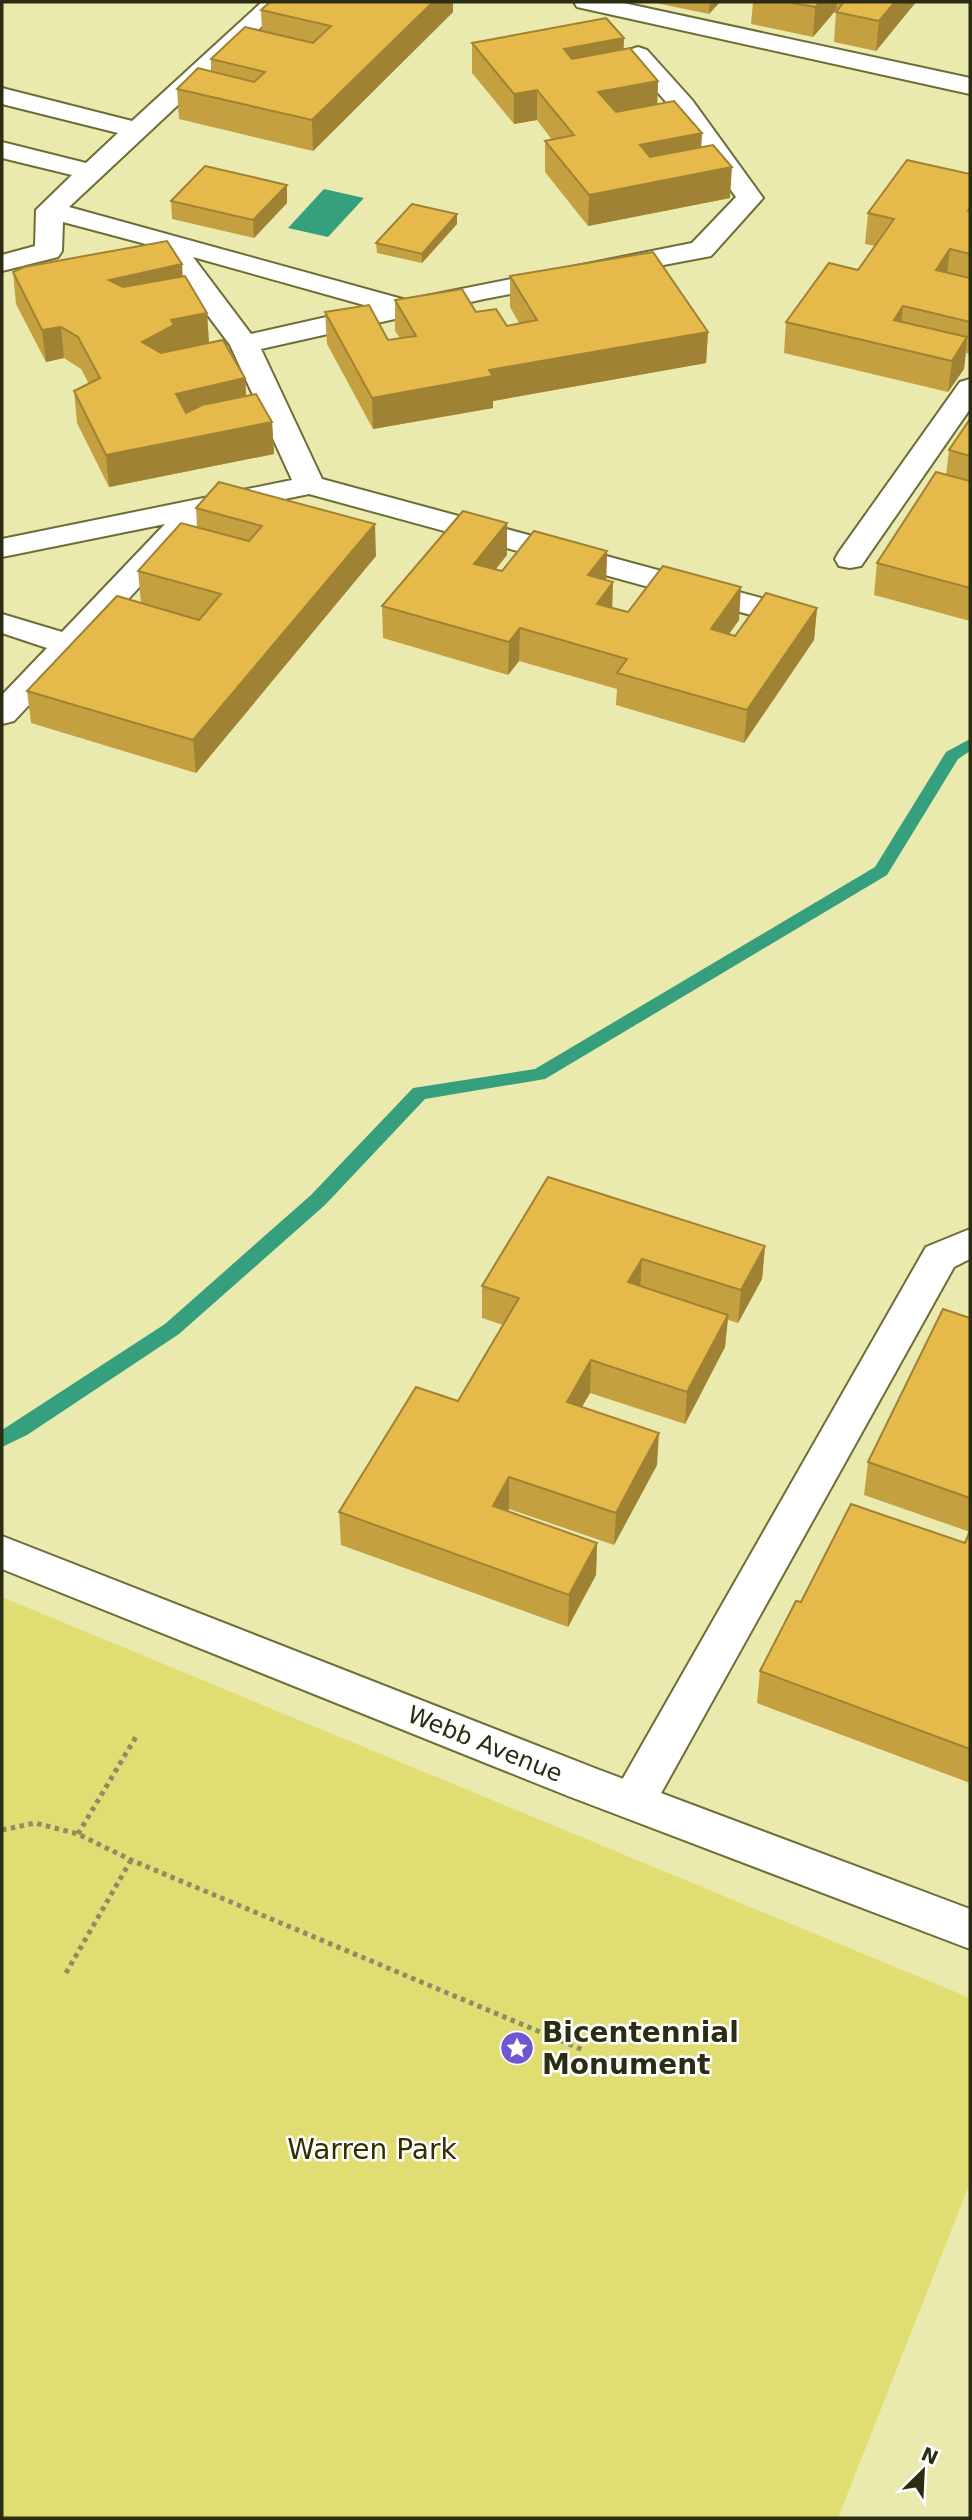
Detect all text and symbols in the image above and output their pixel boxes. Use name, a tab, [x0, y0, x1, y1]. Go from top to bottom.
street label: Webb Avenue	[404, 1700, 566, 1788]
place label: Bicentennial Monument	[542, 2016, 739, 2081]
place icon: Bicentennial Monument	[498, 2029, 536, 2067]
park label: Warren Park	[287, 2133, 457, 2166]
north arrow	[888, 2436, 958, 2506]
text: N	[918, 2442, 942, 2469]

